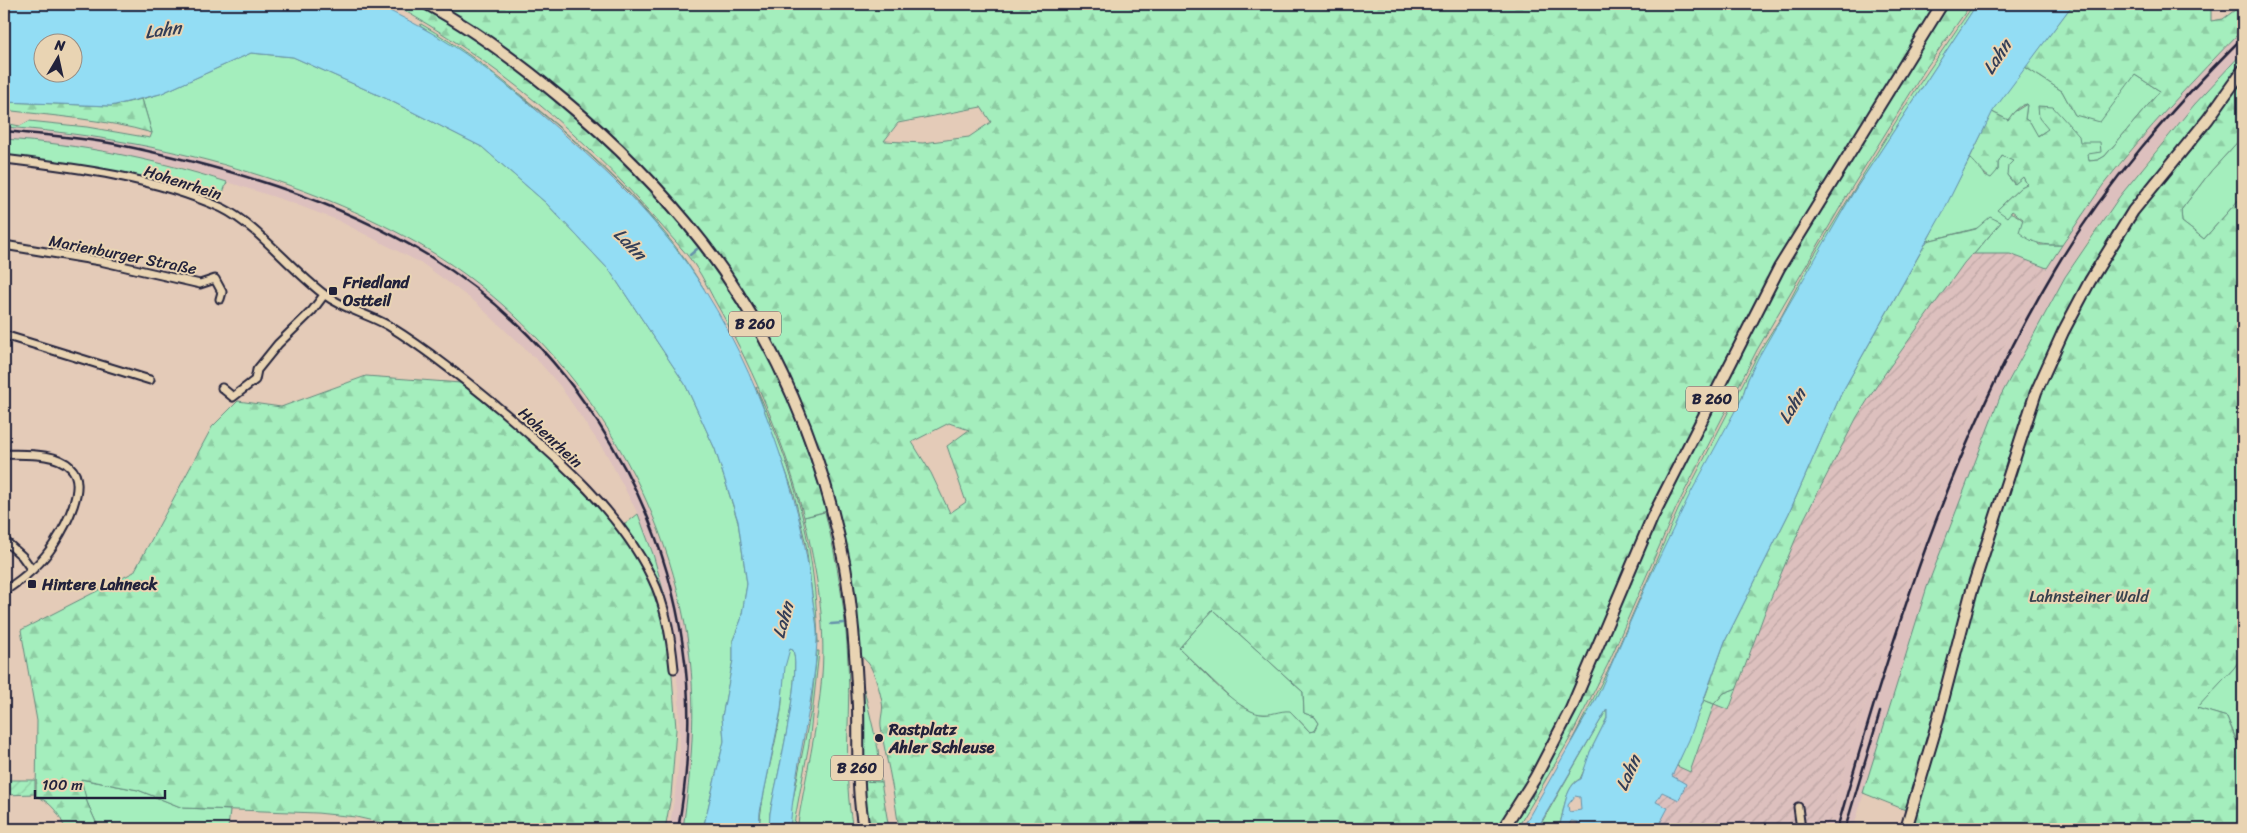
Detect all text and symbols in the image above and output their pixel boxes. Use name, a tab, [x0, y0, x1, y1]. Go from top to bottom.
water label: Lahn	[143, 11, 186, 48]
water label: Lahn	[1974, 31, 2022, 81]
north arrow	[32, 32, 82, 82]
text: N	[52, 32, 67, 59]
street label: Hohenrhein	[140, 156, 226, 209]
water label: Lahn	[606, 220, 656, 270]
street label: Marienburger Straße	[47, 226, 199, 283]
place label: Friedland Ostteil	[342, 268, 411, 315]
marker: Friedland Ostteil	[327, 285, 339, 297]
road number: B 260	[729, 312, 781, 336]
water label: Lahn	[1769, 380, 1816, 430]
road number: B 260	[1686, 386, 1738, 412]
street label: Hohenrhein	[511, 399, 590, 476]
place label: Hintere Lahneck	[41, 570, 158, 599]
marker: Hintere Lahneck	[26, 578, 38, 590]
park label: Lahnsteiner Wald	[2029, 582, 2150, 611]
water label: Lahn	[763, 596, 804, 642]
place label: Rastplatz Ahler Schleuse	[888, 715, 995, 762]
marker: Rastplatz Ahler Schleuse	[873, 732, 885, 744]
water label: Lahn	[1606, 748, 1651, 796]
road number: B 260	[831, 756, 883, 780]
scale bar	[35, 768, 165, 800]
text: 100 m	[42, 772, 83, 798]

